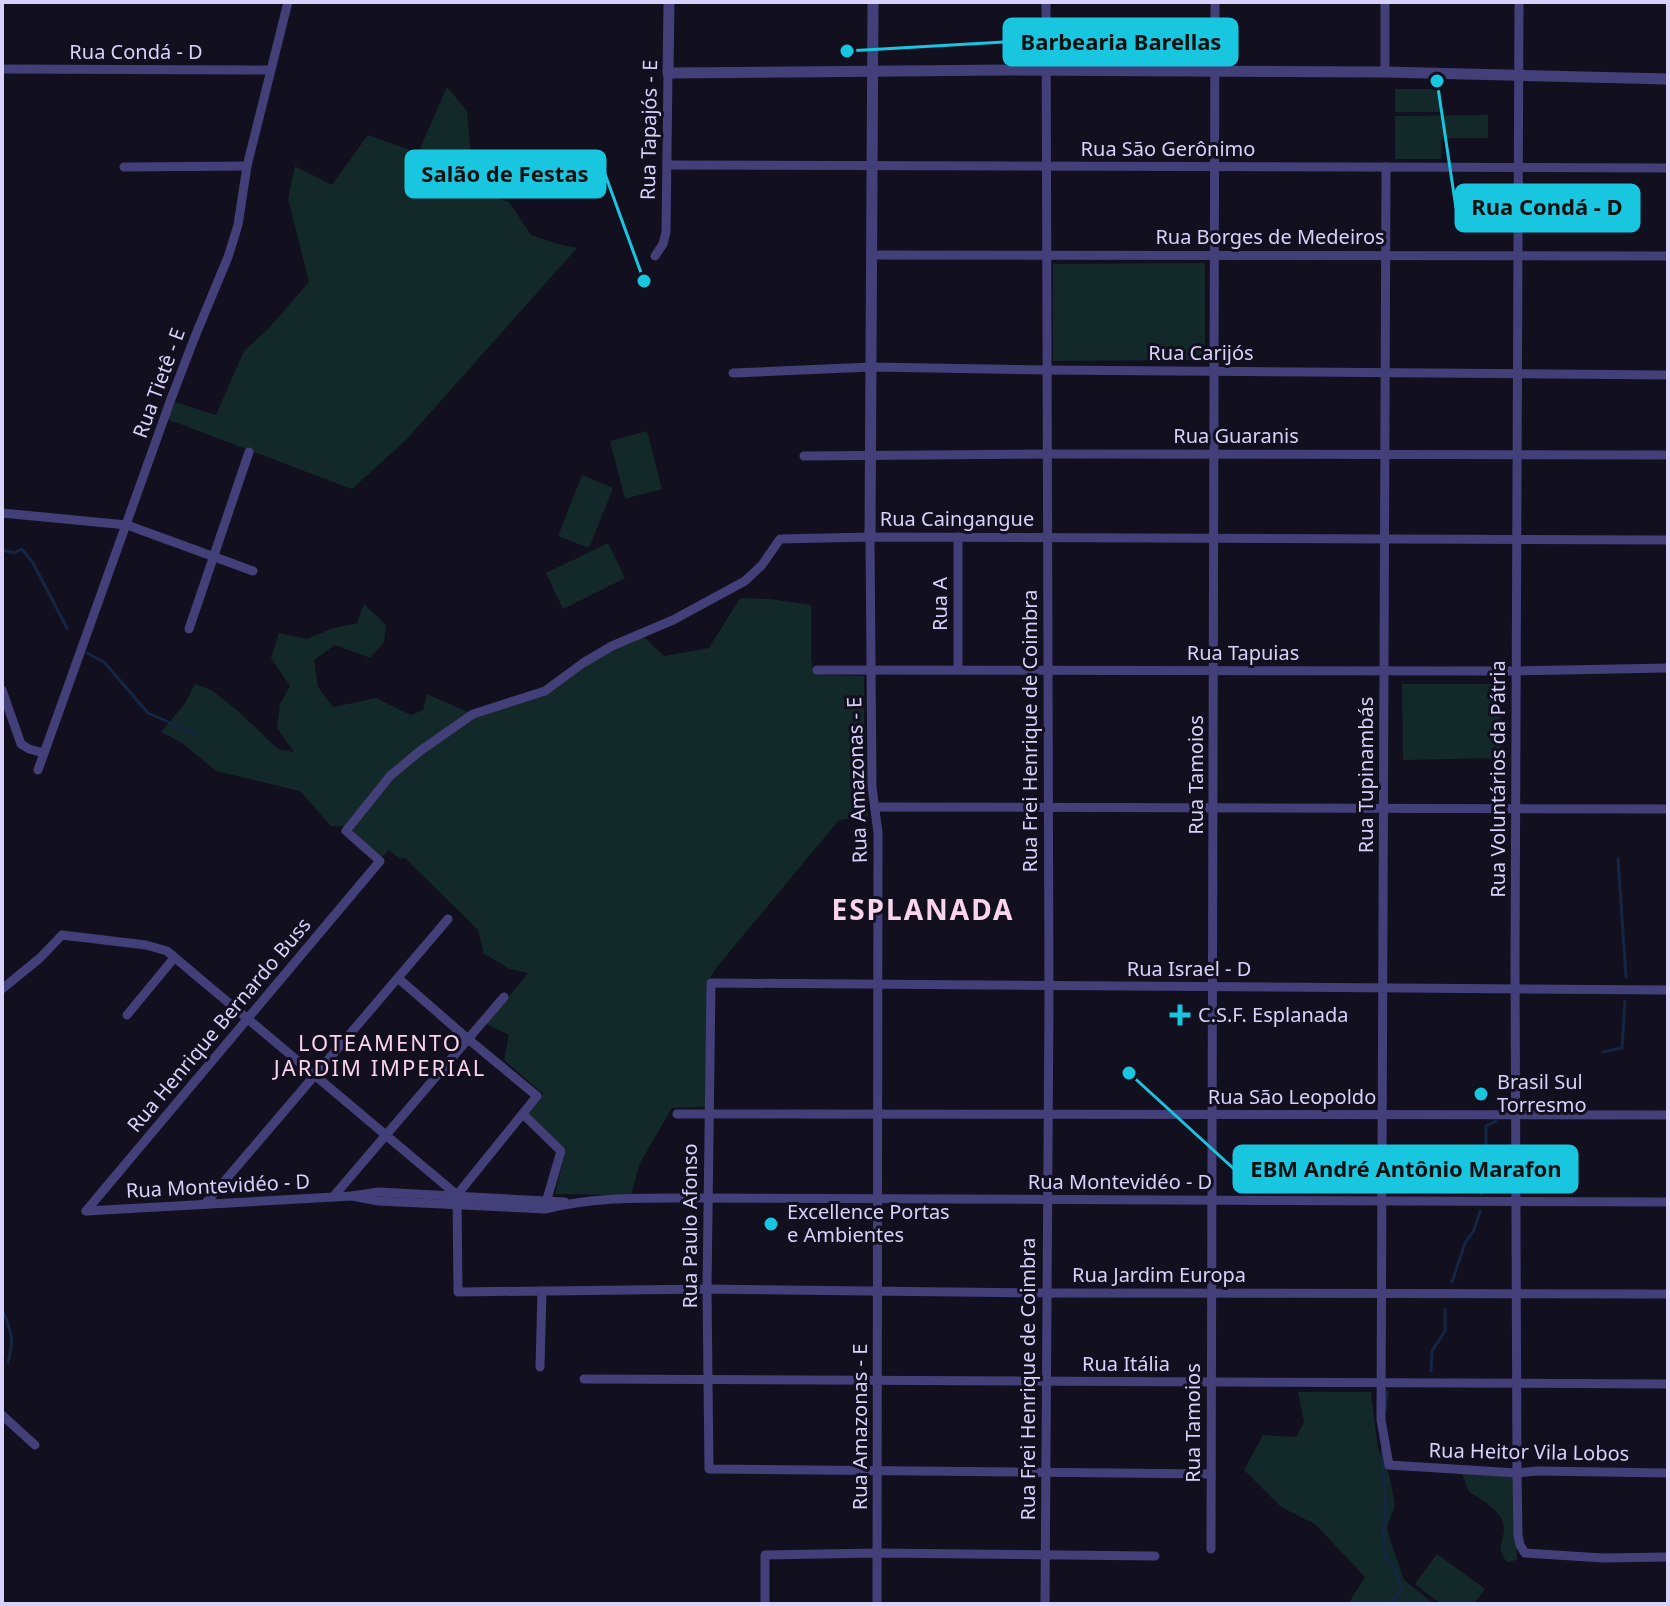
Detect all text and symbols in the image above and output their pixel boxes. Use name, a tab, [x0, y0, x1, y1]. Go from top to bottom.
callout: Barbearia Barellas	[1004, 19, 1237, 65]
text: Barbearia Barellas	[1021, 26, 1221, 56]
street label: Rua Condá - D	[69, 38, 203, 65]
street label: Rua Tapajós - E	[634, 60, 663, 200]
street label: Rua São Gerônimo	[1081, 135, 1255, 162]
callout: Salão de Festas	[406, 151, 605, 197]
text: Salão de Festas	[421, 158, 589, 188]
callout: Rua Condá - D	[1456, 185, 1639, 231]
text: Rua Condá - D	[1471, 191, 1623, 221]
street label: Rua Borges de Medeiros	[1155, 223, 1385, 250]
street label: Rua Tietê - E	[126, 324, 191, 442]
street label: Rua Carijós	[1148, 339, 1254, 366]
street label: Rua Guaranis	[1173, 422, 1299, 449]
street label: Rua Caingangue	[880, 505, 1034, 532]
street label: Rua A	[926, 577, 953, 631]
street label: Rua Frei Henrique de Coimbra	[1016, 590, 1043, 872]
street label: Rua Tapuias	[1187, 639, 1299, 666]
street label: Rua Voluntários da Pátria	[1484, 660, 1511, 898]
street label: Rua Amazonas - E	[840, 696, 873, 864]
street label: Rua Tupinambás	[1352, 697, 1379, 853]
street label: Rua Tamoios	[1182, 715, 1209, 835]
district label: ESPLANADA	[832, 890, 1014, 928]
street label: Rua Henrique Bernardo Buss	[121, 912, 316, 1138]
street label: Rua Israel - D	[1127, 955, 1251, 982]
place label: C.S.F. Esplanada	[1198, 1001, 1349, 1028]
marker: C.S.F. Esplanada	[1169, 1004, 1191, 1026]
district label: LOTEAMENTO JARDIM IMPERIAL	[272, 1027, 486, 1082]
place label: Brasil Sul Torresmo	[1497, 1068, 1587, 1118]
street label: Rua São Leopoldo	[1208, 1083, 1376, 1110]
marker: Brasil Sul Torresmo	[1472, 1085, 1490, 1103]
street label: Rua Paulo Afonso	[676, 1143, 703, 1309]
callout: EBM André Antônio Marafon	[1234, 1146, 1577, 1192]
text: EBM André Antônio Marafon	[1250, 1153, 1562, 1183]
street label: Rua Montevidéo - D	[125, 1167, 311, 1204]
street label: Rua Montevidéo - D	[1028, 1168, 1212, 1195]
place label: Excellence Portas e Ambientes	[787, 1198, 950, 1248]
marker: Excellence Portas e Ambientes	[762, 1215, 780, 1233]
street label: Rua Frei Henrique de Coimbra	[1014, 1238, 1041, 1520]
street label: Rua Jardim Europa	[1072, 1261, 1246, 1288]
street label: Rua Amazonas - E	[846, 1344, 873, 1510]
street label: Rua Itália	[1082, 1350, 1170, 1377]
street label: Rua Tamoios	[1179, 1363, 1206, 1483]
street label: Rua Heitor Vila Lobos	[1429, 1436, 1630, 1467]

